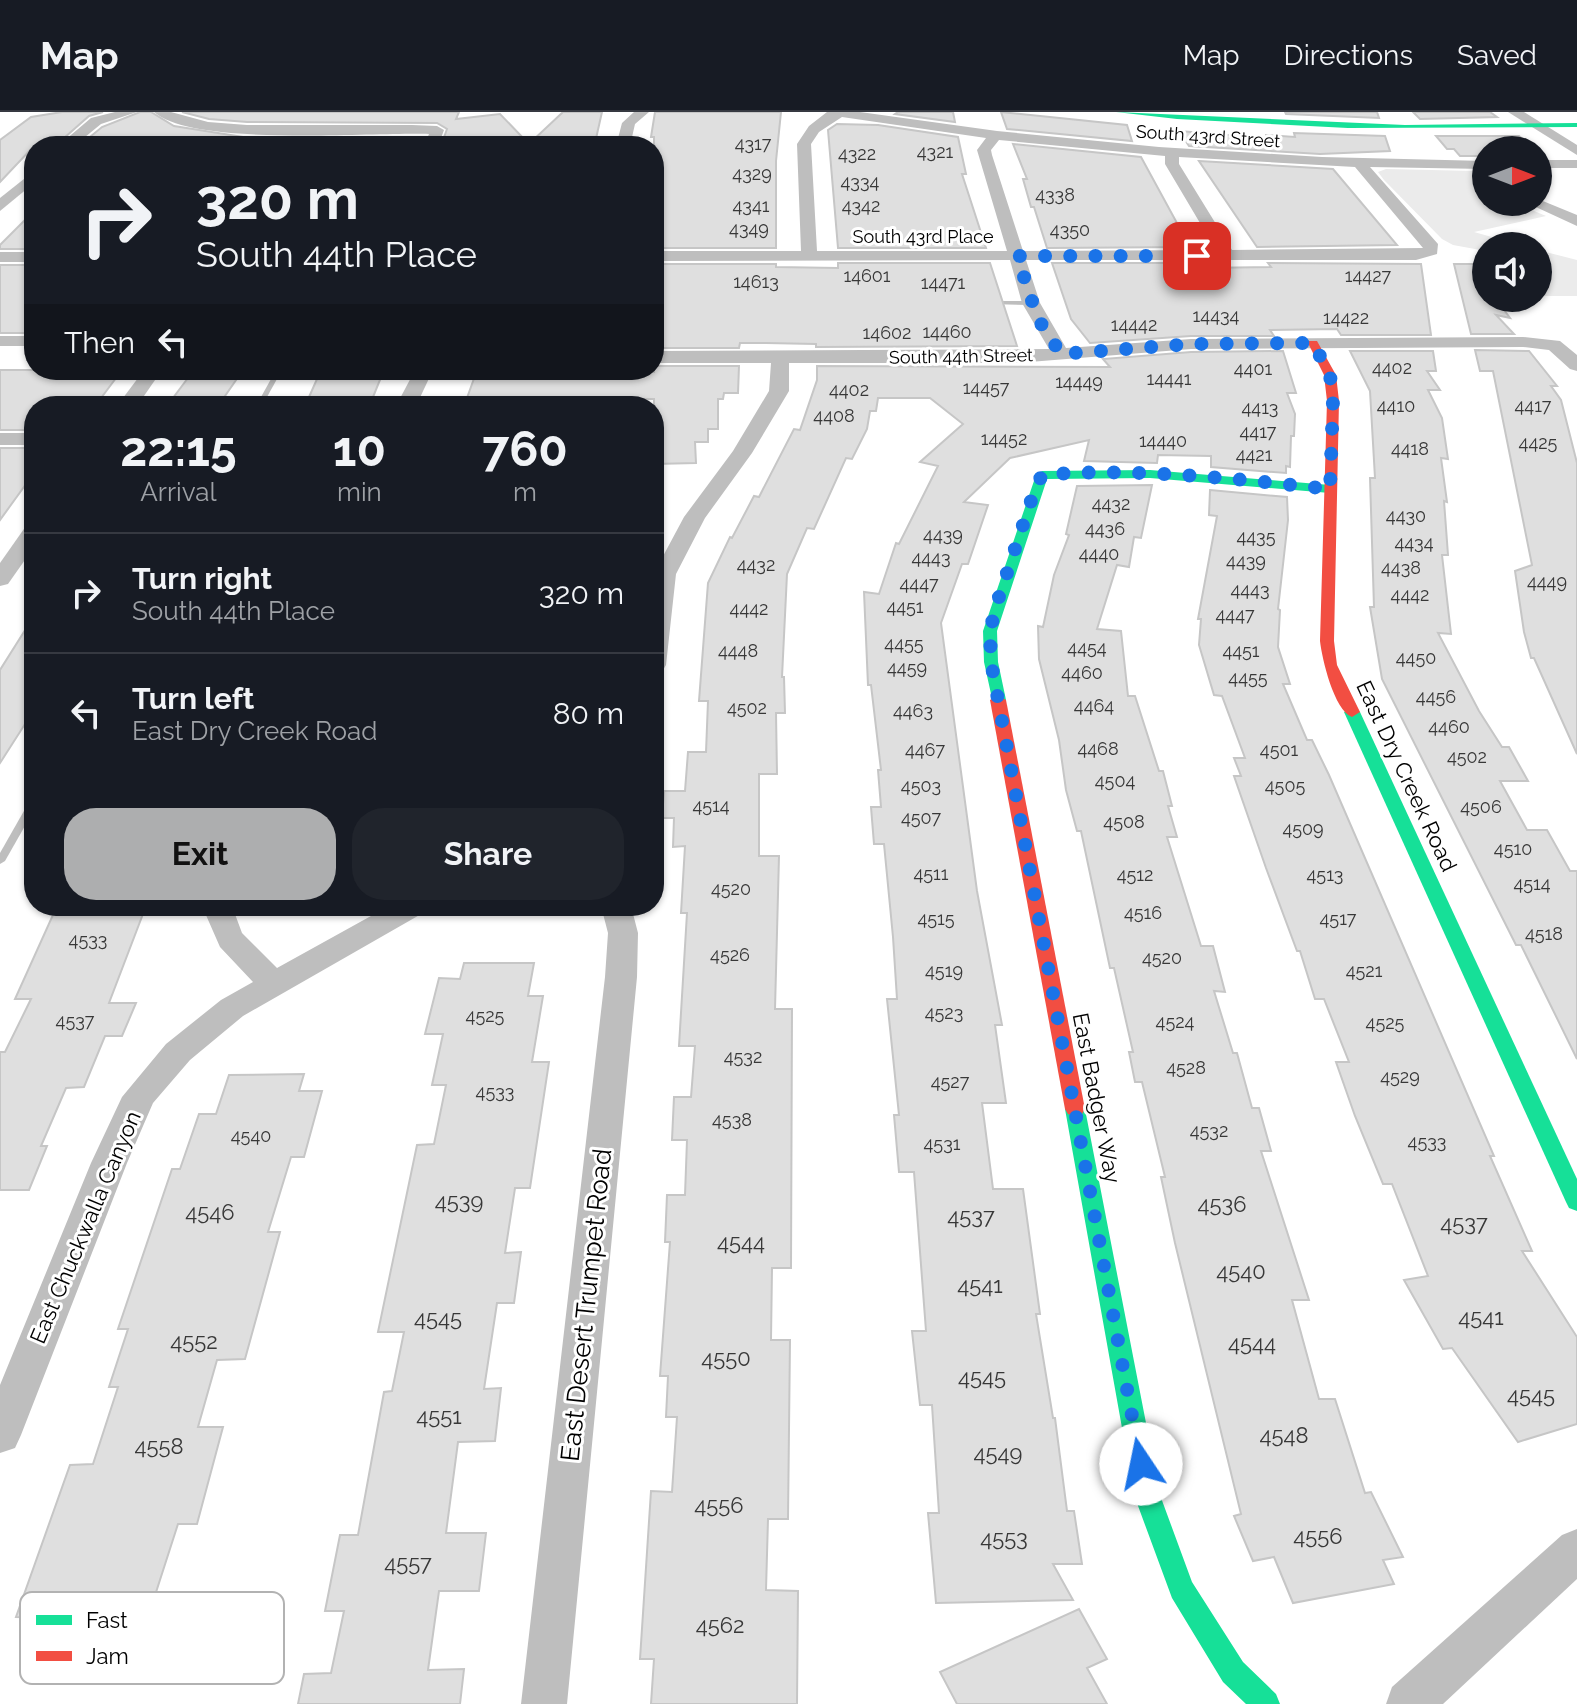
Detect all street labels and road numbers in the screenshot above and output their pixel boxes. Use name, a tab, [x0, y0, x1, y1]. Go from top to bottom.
street label: South 43rd Street	[1135, 120, 1281, 152]
street label: South 43rd Place	[853, 226, 994, 247]
street label: South 44th Street	[889, 344, 1033, 368]
street label: East Dry Creek Road	[1351, 676, 1463, 876]
street label: East Badger Way	[1068, 1010, 1126, 1186]
street label: East Chuckwalla Canyon	[24, 1107, 146, 1347]
street label: East Desert Trumpet Road	[555, 1147, 617, 1463]

